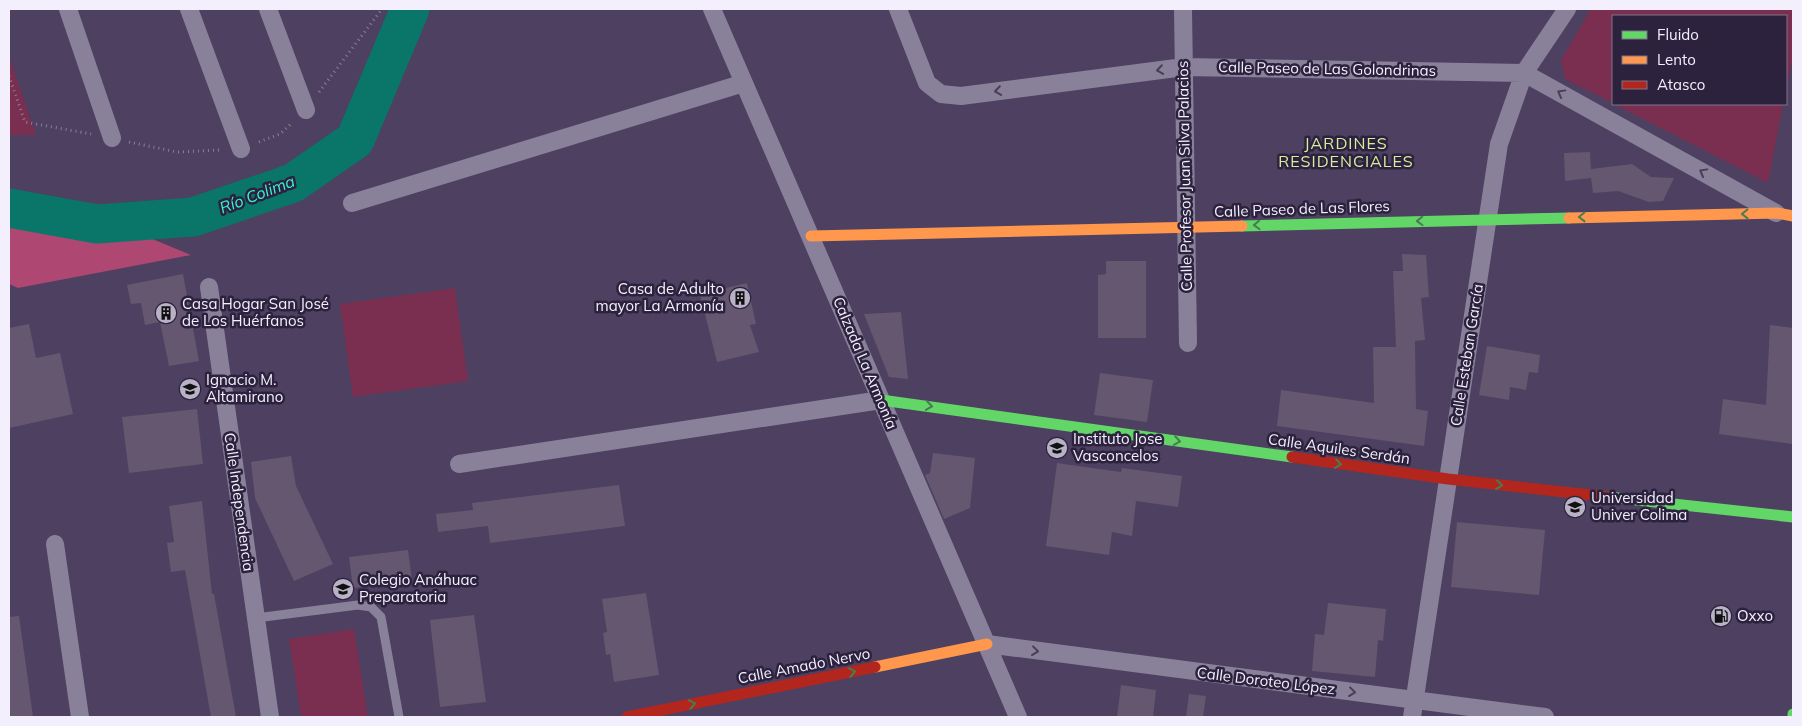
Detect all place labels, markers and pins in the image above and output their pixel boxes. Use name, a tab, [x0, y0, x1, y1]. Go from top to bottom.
place label: Casa de Adulto mayor La Armonía	[595, 279, 724, 315]
building icon: Casa de Adulto mayor La Armonía	[728, 286, 752, 310]
place label: Casa Hogar San José de Los Huérfanos	[182, 294, 329, 330]
building icon: Casa Hogar San José de Los Huérfanos	[154, 301, 178, 325]
place label: Ignacio M. Altamirano	[206, 370, 283, 406]
school or university icon: Ignacio M. Altamirano	[178, 377, 202, 401]
place label: Instituto Jose Vasconcelos	[1073, 429, 1163, 465]
school or university icon: Instituto Jose Vasconcelos	[1045, 436, 1069, 460]
place label: Universidad Univer Colima	[1591, 488, 1687, 524]
school or university icon: Universidad Univer Colima	[1563, 495, 1587, 519]
place label: Colegio Anáhuac Preparatoria	[359, 570, 477, 606]
school or university icon: Colegio Anáhuac Preparatoria	[331, 577, 355, 601]
fuel station icon: Oxxo	[1709, 604, 1733, 628]
place label: Oxxo	[1737, 606, 1773, 625]

